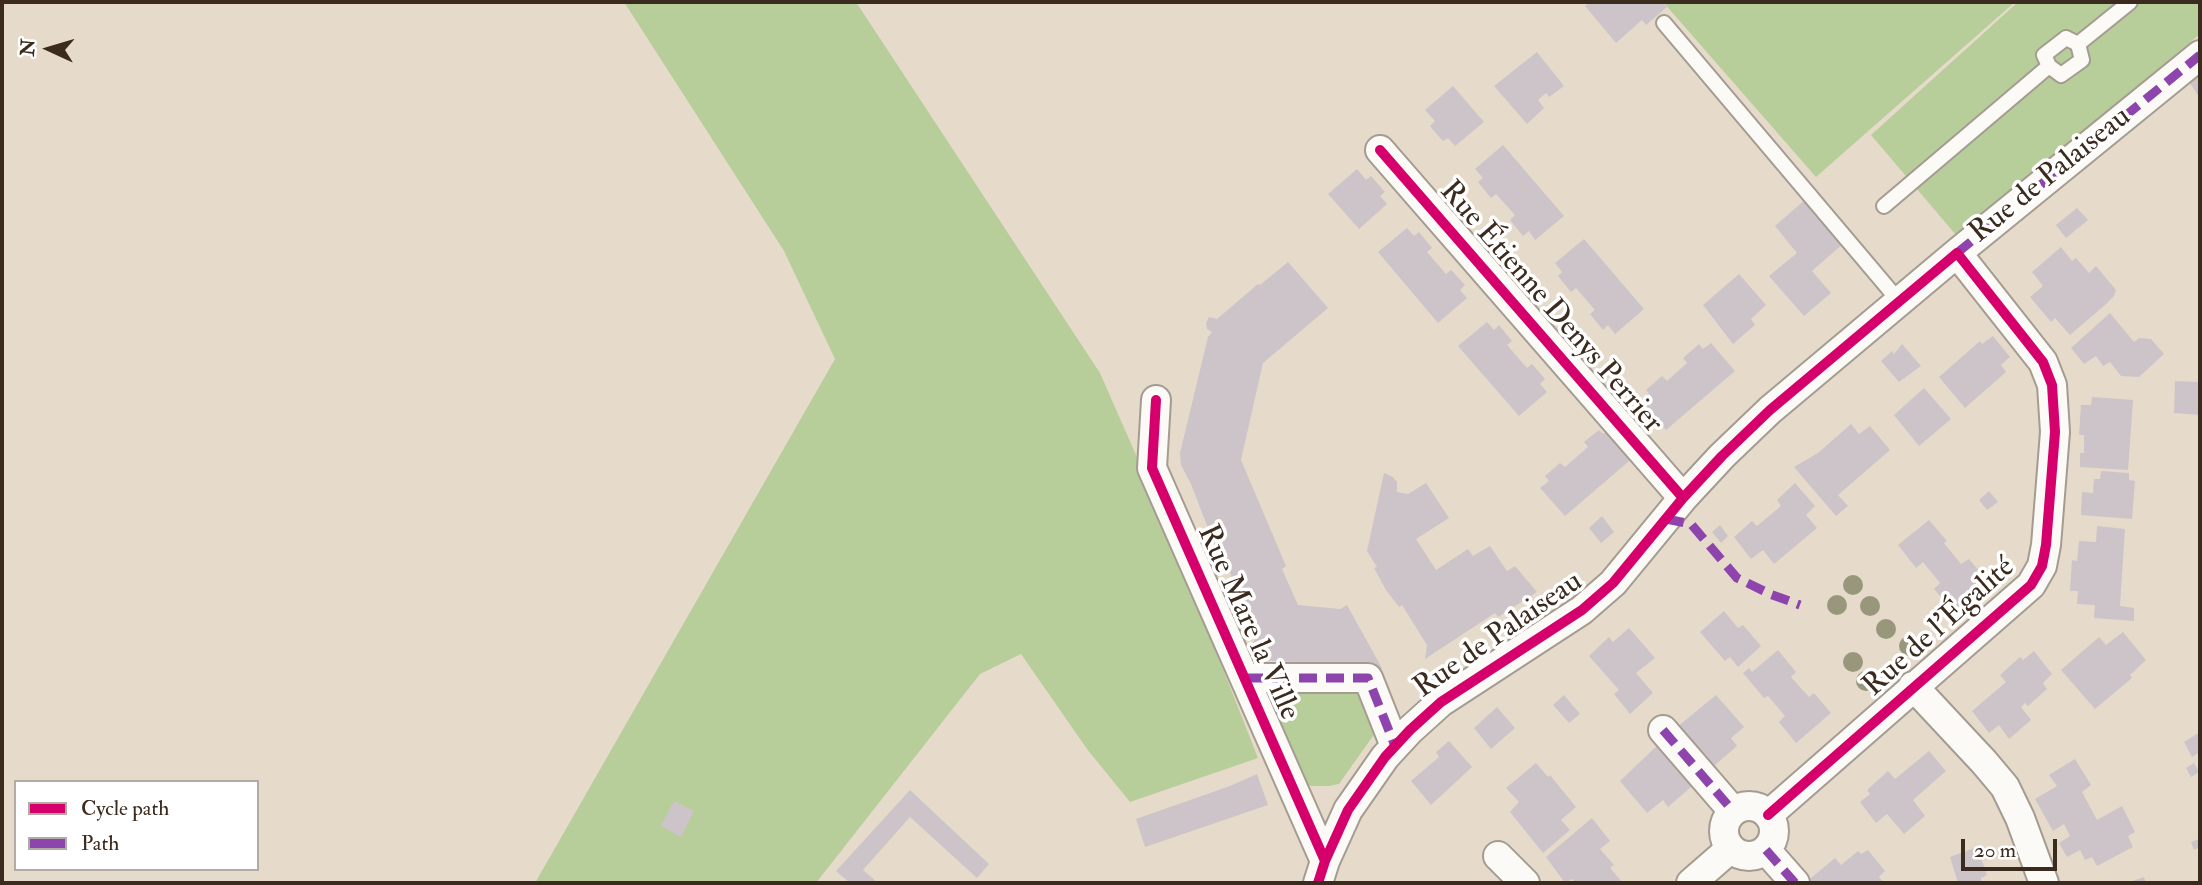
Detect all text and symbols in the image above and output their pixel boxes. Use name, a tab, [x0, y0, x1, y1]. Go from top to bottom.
north arrow	[14, 14, 84, 84]
text: N	[15, 38, 41, 57]
street label: Rue de Palaiseau	[1963, 100, 2139, 252]
street label: Rue Étienne Denys Perrier	[1431, 175, 1669, 441]
street label: Rue Mare la Ville	[1188, 520, 1306, 726]
street label: Rue de l'Égalité	[1857, 551, 2023, 705]
street label: Rue de Palaiseau	[1408, 565, 1590, 707]
legend	[14, 780, 259, 871]
text: Cycle path	[81, 795, 169, 822]
scale bar	[1964, 826, 2060, 870]
text: Path	[81, 830, 119, 857]
text: 20 m	[1974, 837, 2016, 864]

